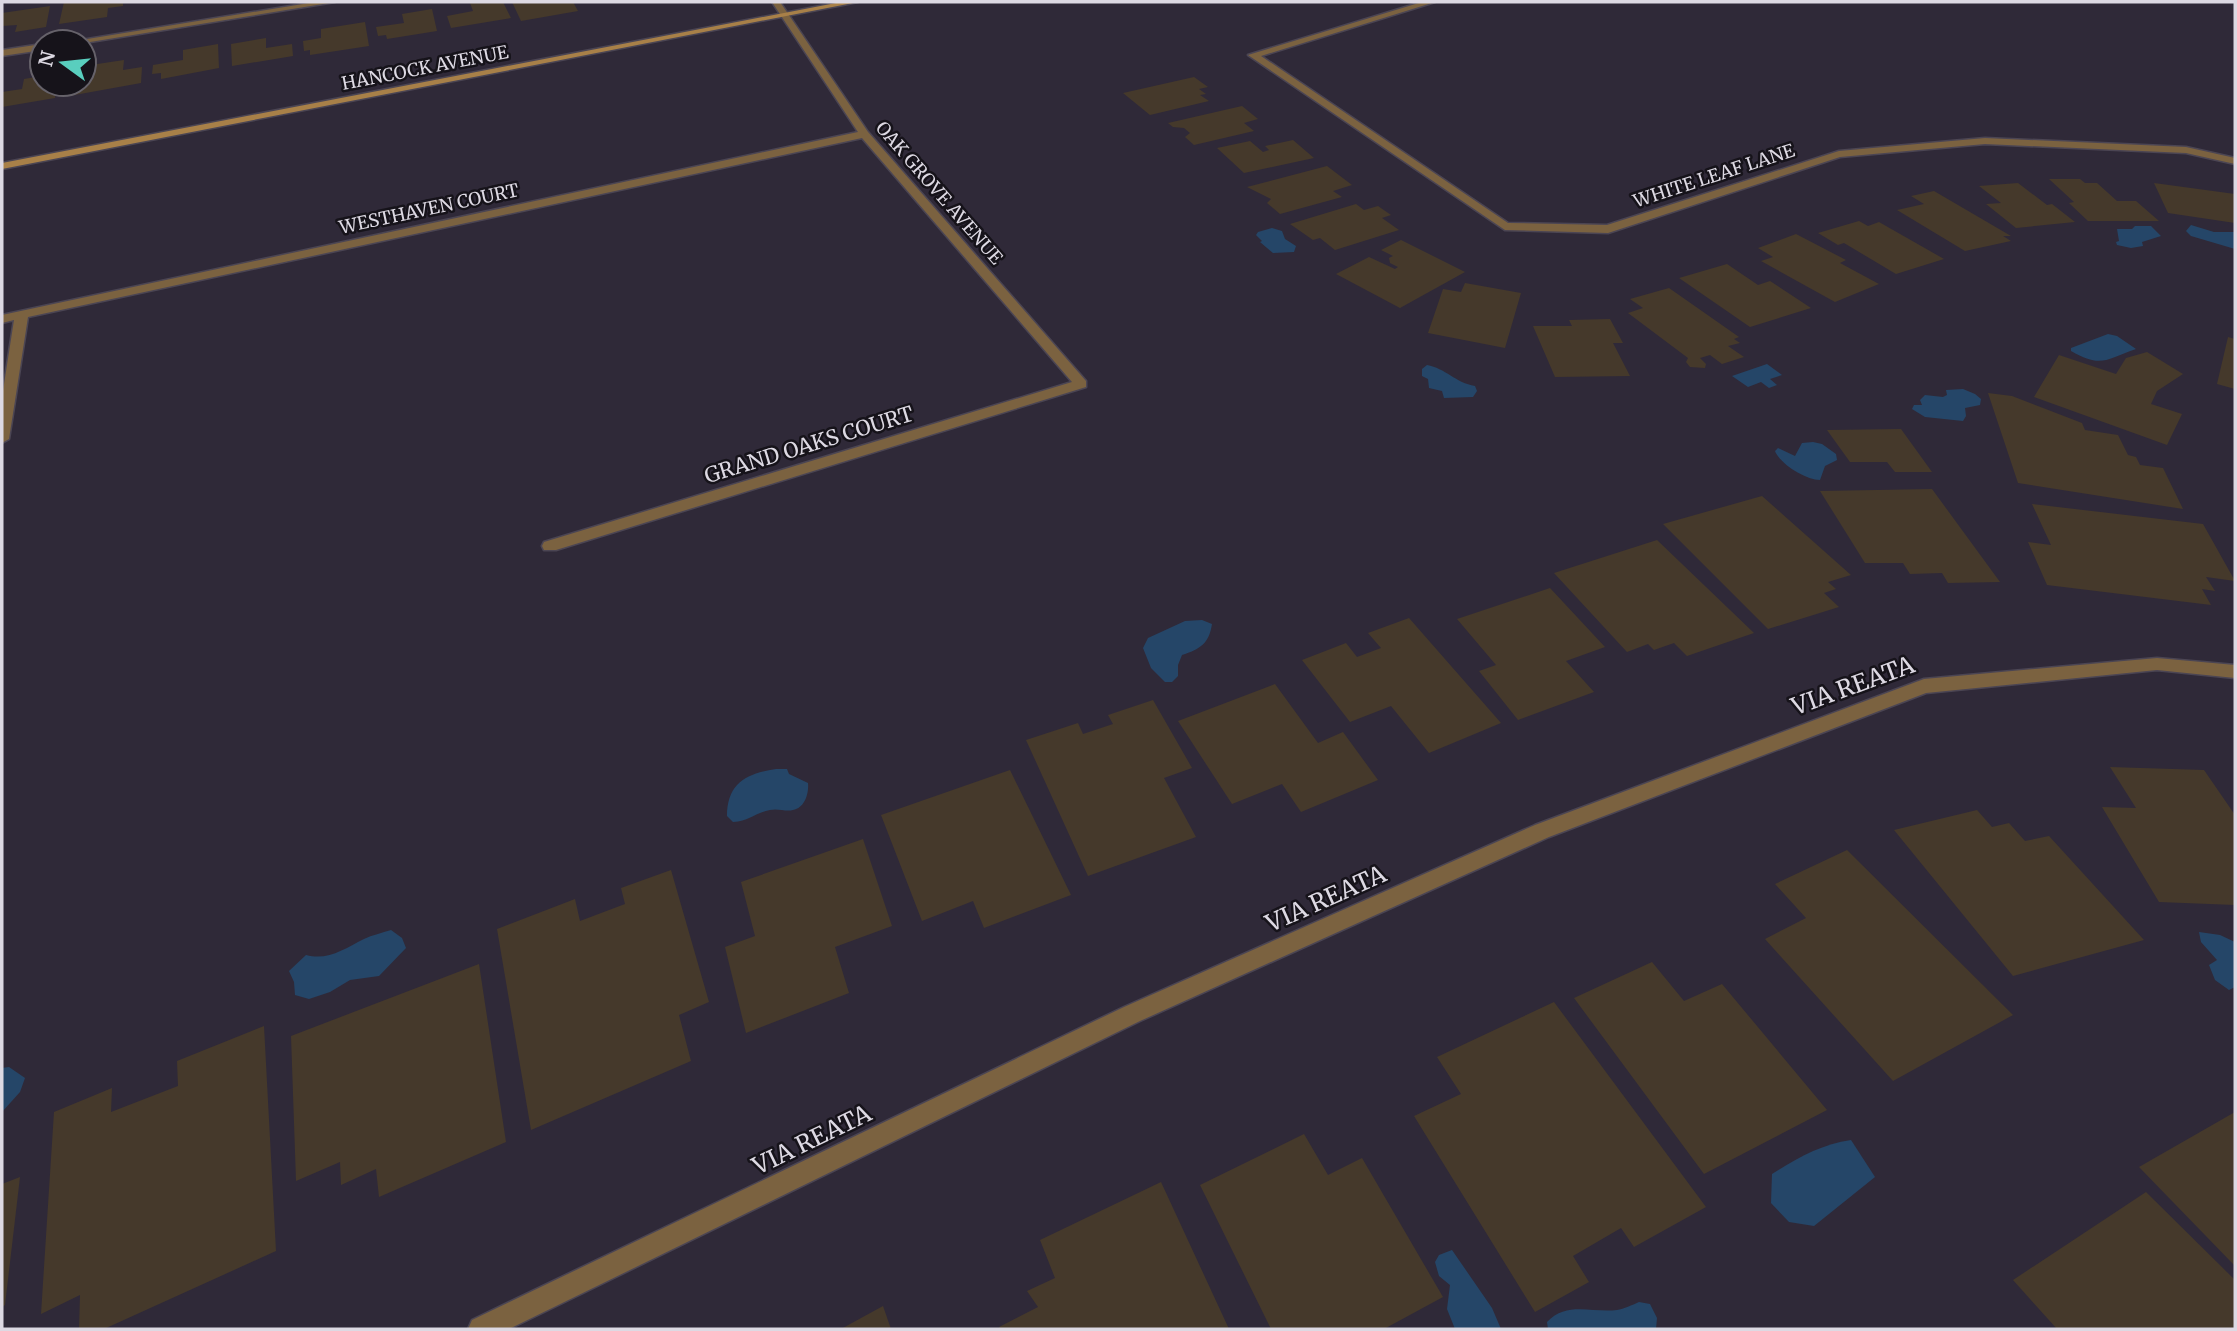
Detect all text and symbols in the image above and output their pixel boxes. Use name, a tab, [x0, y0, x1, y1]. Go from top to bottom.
north arrow	[28, 28, 98, 98]
street label: HANCOCK AVENUE	[340, 40, 511, 95]
text: N	[33, 48, 60, 69]
street label: OAK GROVE AVENUE	[871, 116, 1008, 269]
street label: WHITE LEAF LANE	[1629, 138, 1798, 213]
street label: WESTHAVEN COURT	[336, 178, 521, 239]
street label: GRAND OAKS COURT	[701, 400, 917, 489]
street label: VIA REATA	[1786, 649, 1920, 722]
street label: VIA REATA	[1260, 858, 1392, 939]
street label: VIA REATA	[746, 1097, 877, 1182]

